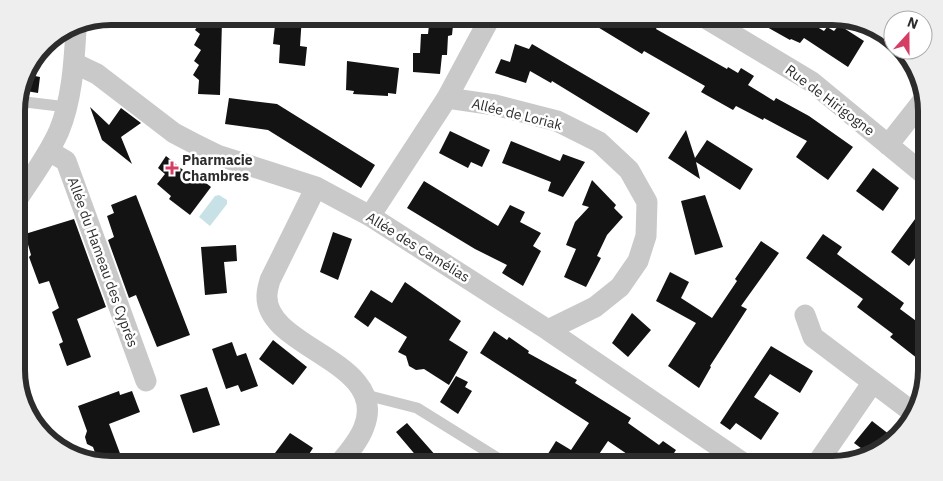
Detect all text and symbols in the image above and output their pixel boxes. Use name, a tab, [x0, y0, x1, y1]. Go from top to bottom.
north arrow	[883, 10, 933, 60]
text: N	[905, 13, 921, 33]
street label: Rue de Hirigogne	[782, 61, 878, 140]
street label: Allée de Loriak	[470, 94, 565, 134]
place label: Pharmacie Chambres	[182, 151, 253, 185]
marker: Pharmacie Chambres	[166, 162, 178, 174]
street label: Allée du Hameau des Cyprès	[64, 174, 142, 350]
street label: Allée des Camélias	[363, 208, 473, 286]

